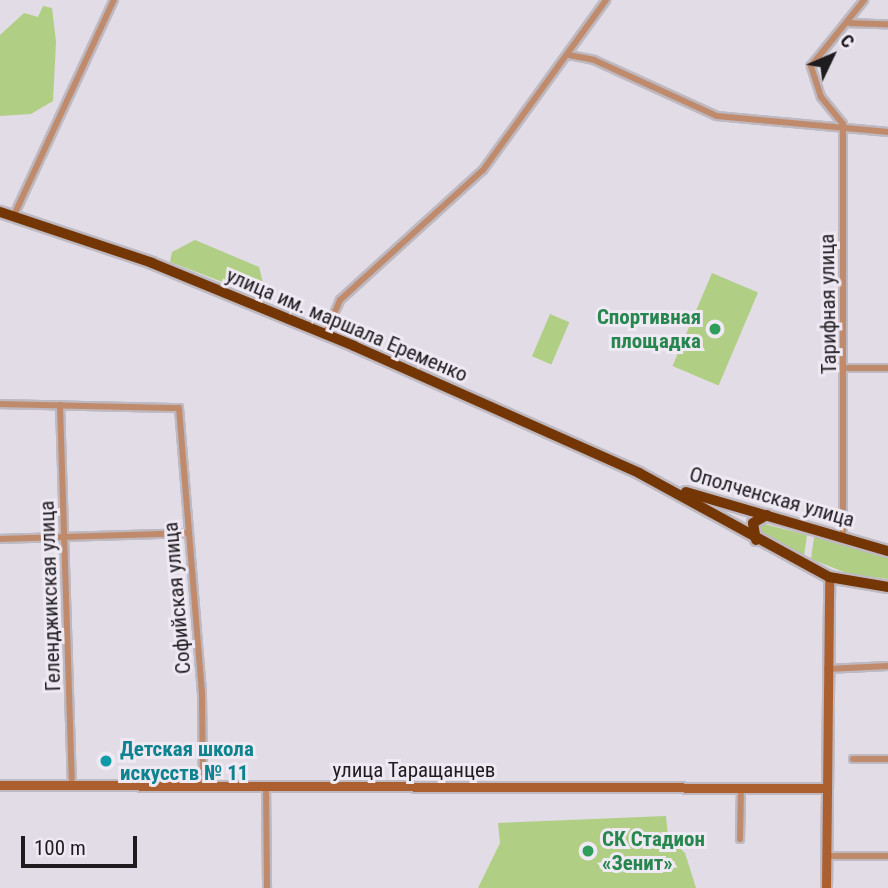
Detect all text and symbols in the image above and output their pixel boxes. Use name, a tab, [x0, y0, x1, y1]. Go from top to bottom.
north arrow	[797, 21, 867, 91]
text: С	[835, 29, 859, 53]
street label: Тарифная улица	[814, 233, 842, 375]
street label: улица им. маршала Еременко	[222, 263, 472, 387]
place label: Спортивная площадка	[597, 304, 701, 354]
marker: Спортивная площадка	[707, 321, 723, 337]
street label: Ополченская улица	[687, 461, 857, 533]
street label: Геленджикская улица	[34, 500, 66, 692]
street label: Софийская улица	[158, 521, 196, 675]
place label: Детская школа искусств № 11	[120, 736, 254, 786]
marker: Детская школа искусств № 11	[98, 753, 114, 769]
street label: улица Таращанцев	[332, 757, 496, 783]
scale bar	[24, 822, 140, 866]
place label: СК Стадион «Зенит»	[602, 826, 705, 876]
text: 100 m	[34, 836, 86, 860]
marker: СК Стадион «Зенит»	[580, 843, 596, 859]

